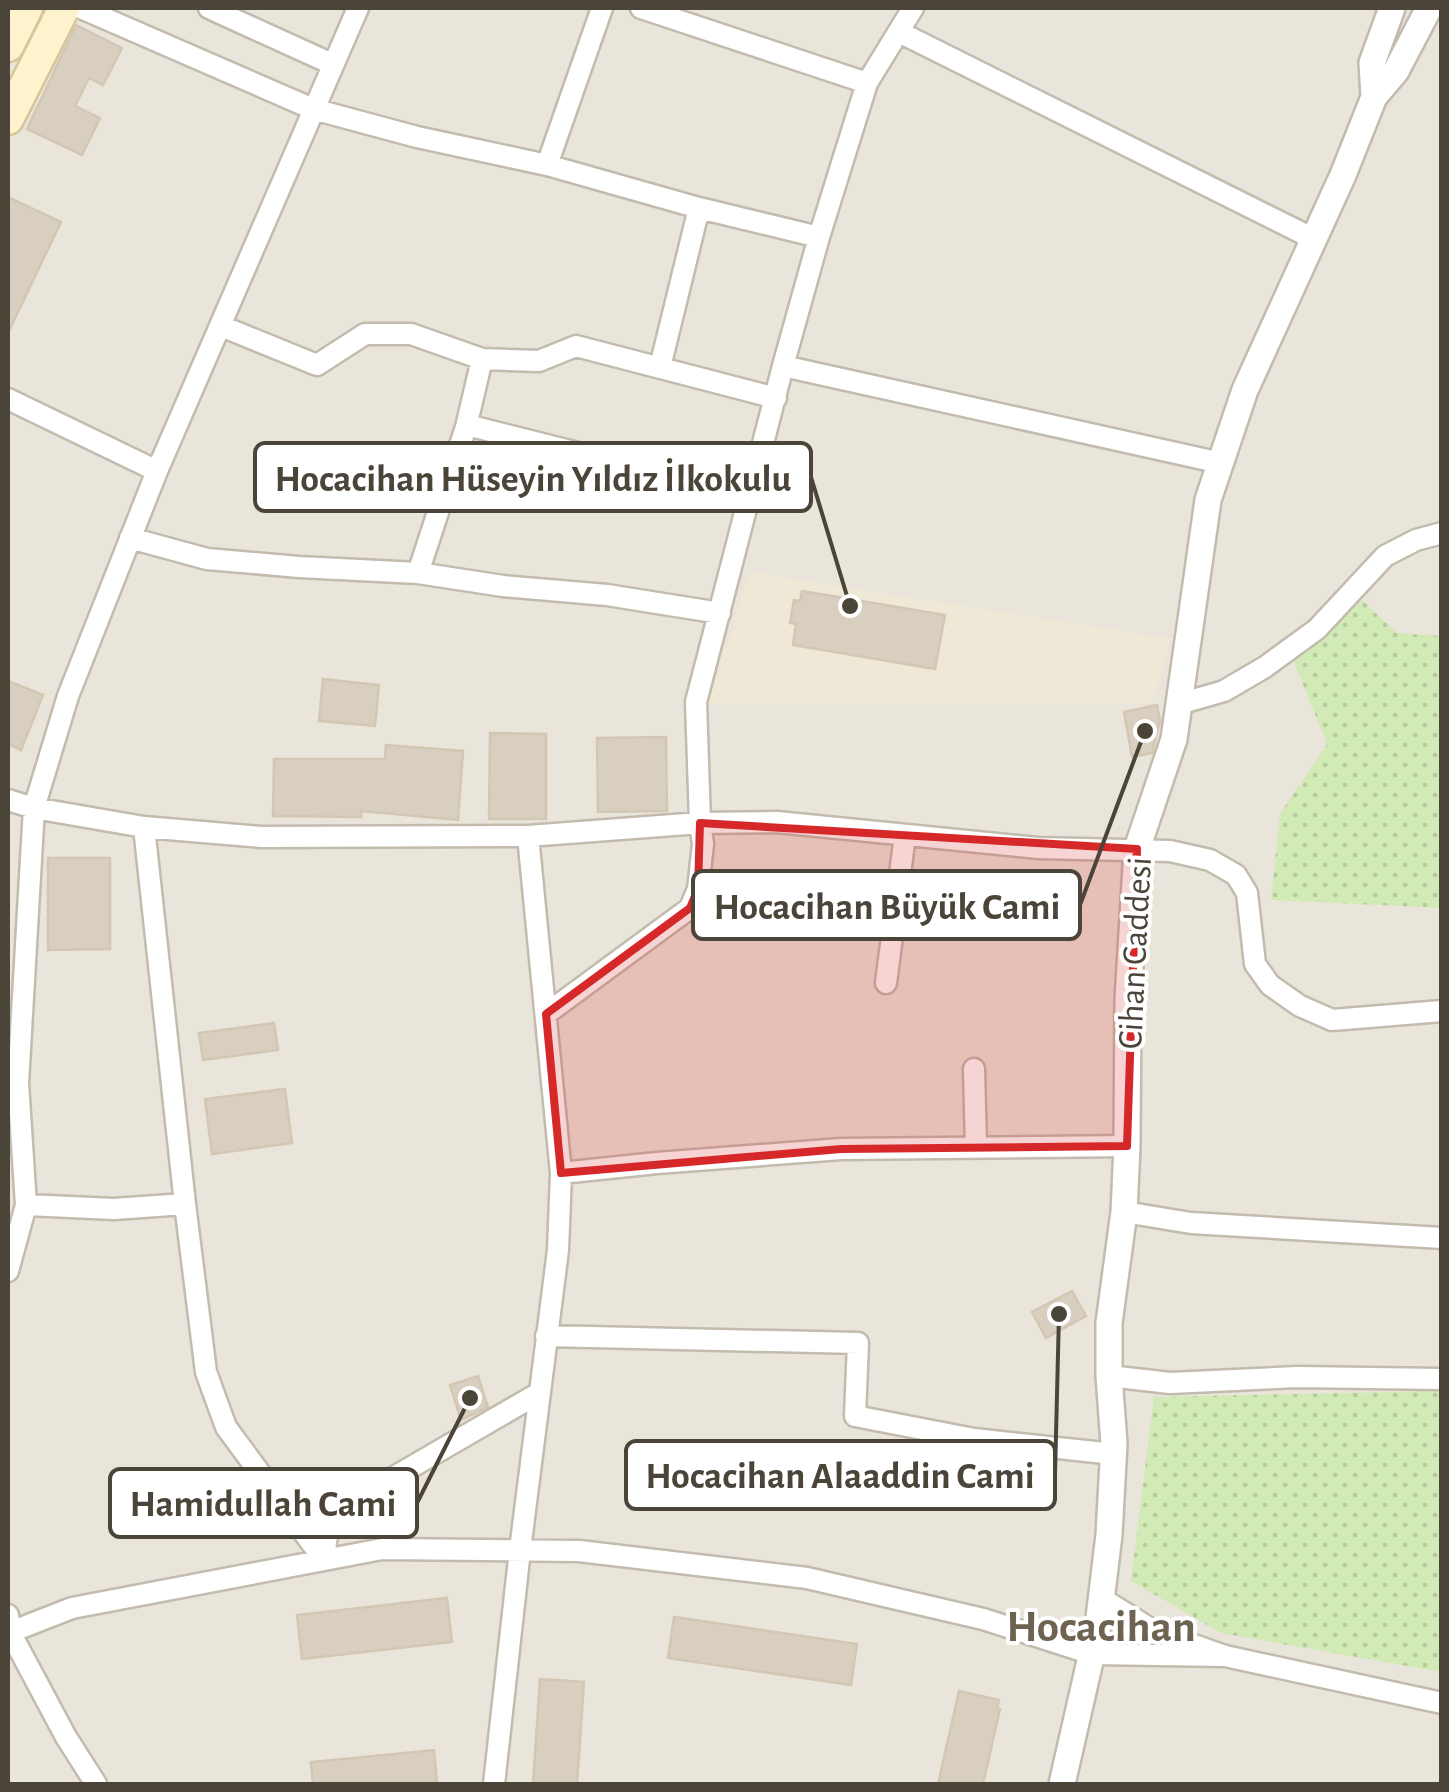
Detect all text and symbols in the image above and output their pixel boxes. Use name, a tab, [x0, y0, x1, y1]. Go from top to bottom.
callout: Hocacihan Hüseyin Yıldız İlkokulu	[255, 443, 811, 511]
text: Hocacihan Hüseyin Yıldız İlkokulu	[275, 458, 792, 499]
street label: Cihan Caddesi	[1113, 856, 1158, 1050]
callout: Hocacihan Büyük Cami	[693, 871, 1080, 939]
text: Hocacihan Büyük Cami	[714, 889, 1060, 927]
callout: Hocacihan Alaaddin Cami	[626, 1441, 1055, 1509]
text: Hocacihan Alaaddin Cami	[645, 1458, 1035, 1496]
callout: Hamidullah Cami	[110, 1469, 417, 1537]
text: Hamidullah Cami	[130, 1486, 396, 1524]
district label: Hocacihan	[1006, 1605, 1196, 1650]

